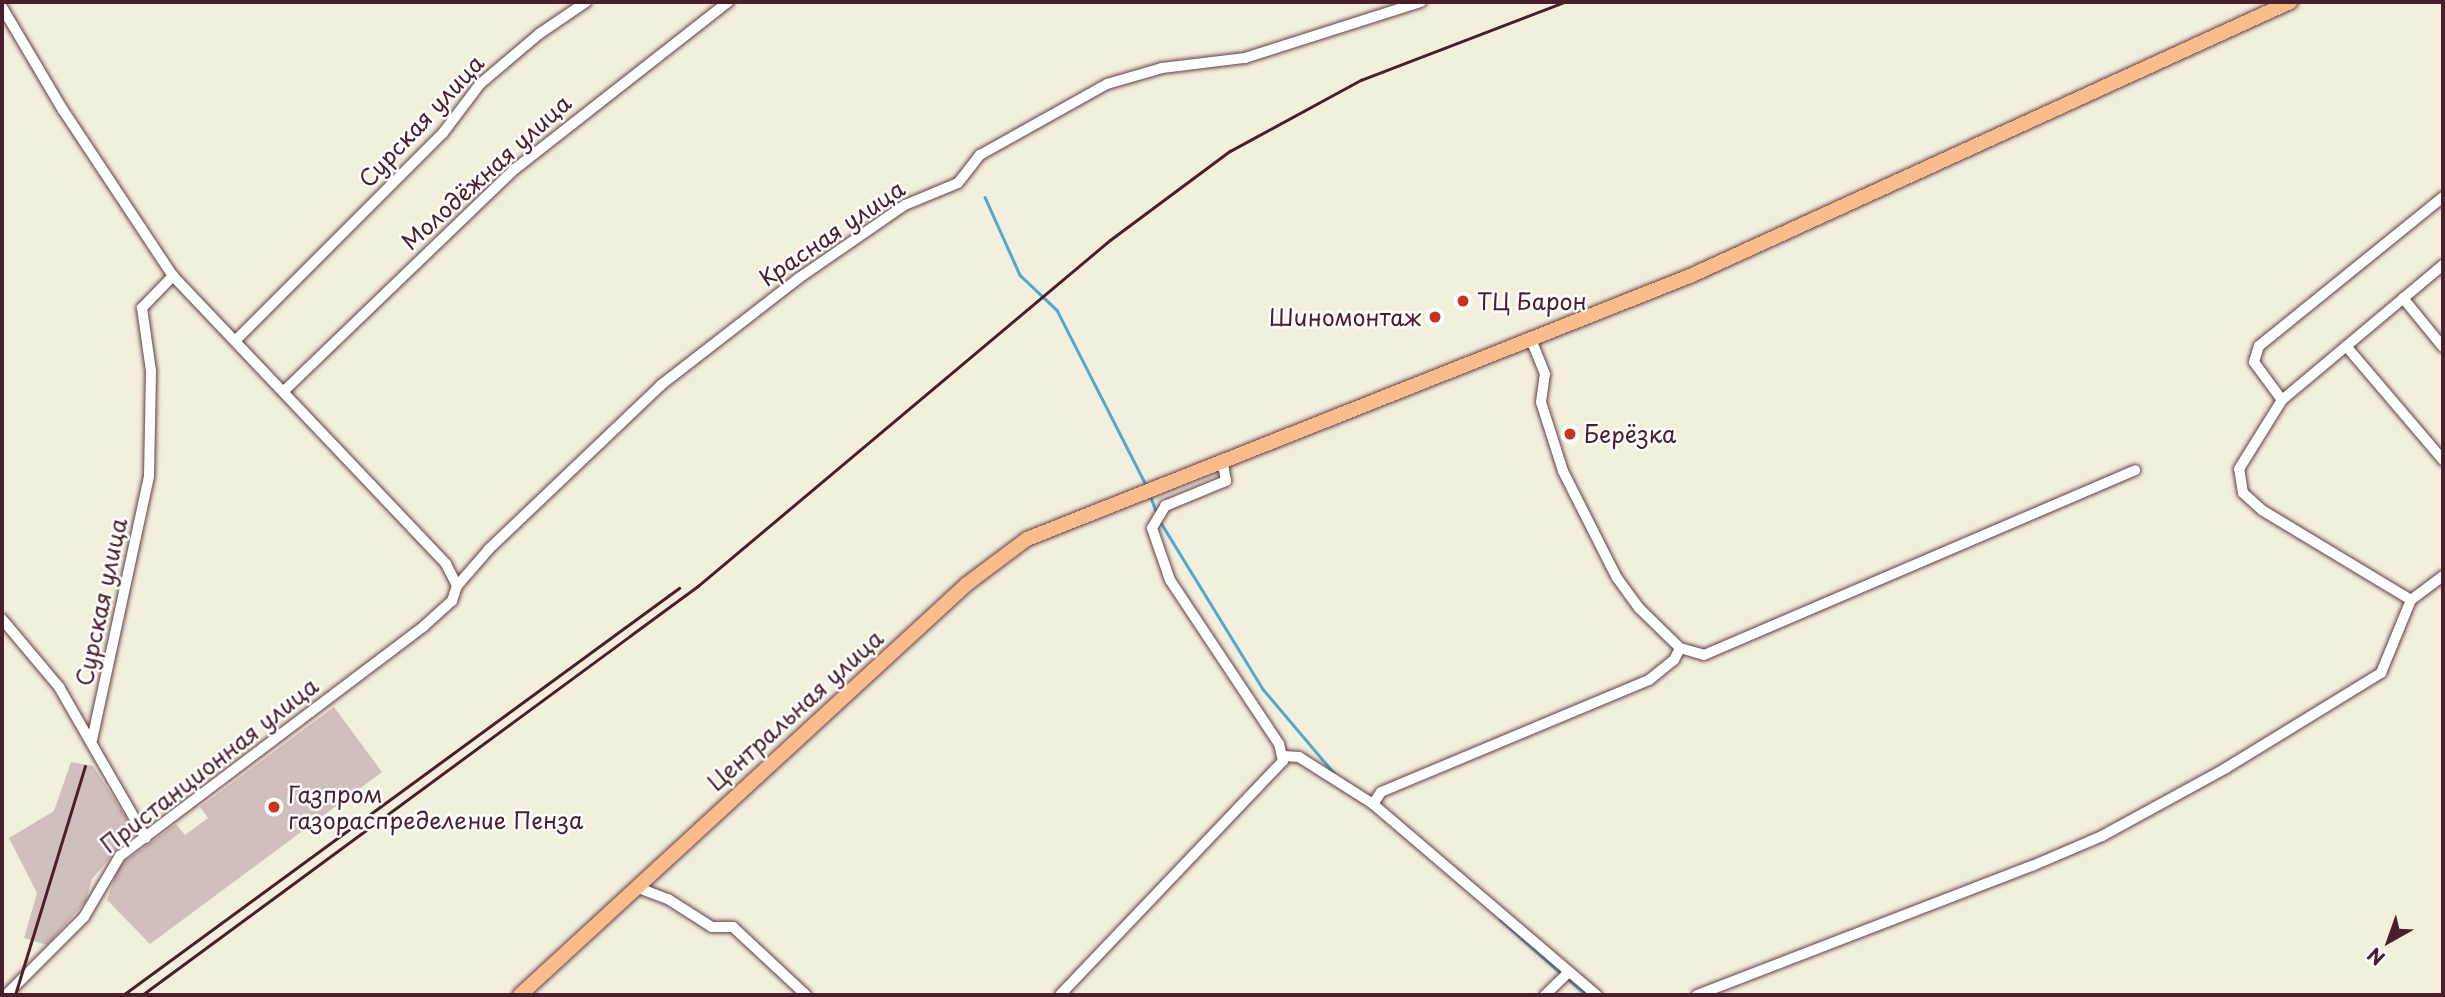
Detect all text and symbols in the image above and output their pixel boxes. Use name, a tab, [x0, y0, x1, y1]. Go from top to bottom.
street label: Сурская улица	[352, 49, 490, 193]
street label: Молодёжная улица	[395, 88, 577, 256]
street label: Красная улица	[754, 174, 910, 292]
place label: ТЦ Барон	[1477, 287, 1589, 315]
marker: ТЦ Барон	[1455, 293, 1471, 309]
place label: Шиномонтаж	[1269, 303, 1421, 331]
marker: Шиномонтаж	[1427, 309, 1443, 325]
place label: Берёзка	[1584, 420, 1676, 448]
marker: Берёзка	[1562, 426, 1578, 442]
street label: Сурская улица	[70, 515, 132, 689]
street label: Центральная улица	[701, 624, 889, 796]
street label: Пристанционная улица	[94, 671, 324, 859]
place label: Газпром газораспределение Пенза	[288, 780, 584, 834]
marker: Газпром газораспределение Пенза	[266, 799, 282, 815]
north arrow	[2354, 906, 2424, 976]
text: N	[2361, 942, 2390, 973]

